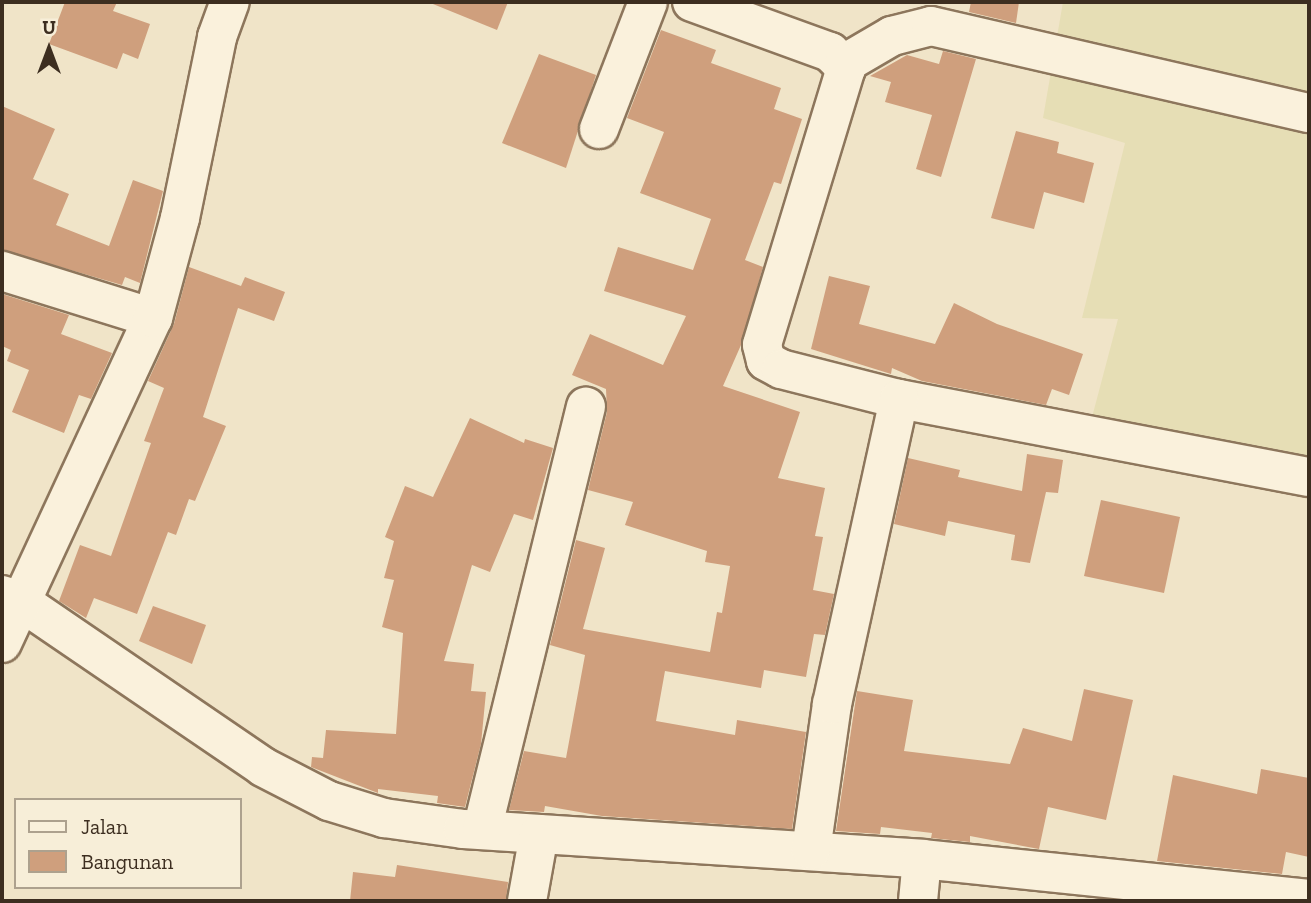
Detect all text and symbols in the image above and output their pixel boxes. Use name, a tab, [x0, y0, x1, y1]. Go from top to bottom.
north arrow	[14, 14, 84, 84]
text: U	[42, 16, 56, 39]
legend	[14, 798, 242, 889]
text: Jalan	[81, 814, 128, 839]
text: Bangunan	[81, 849, 173, 874]

